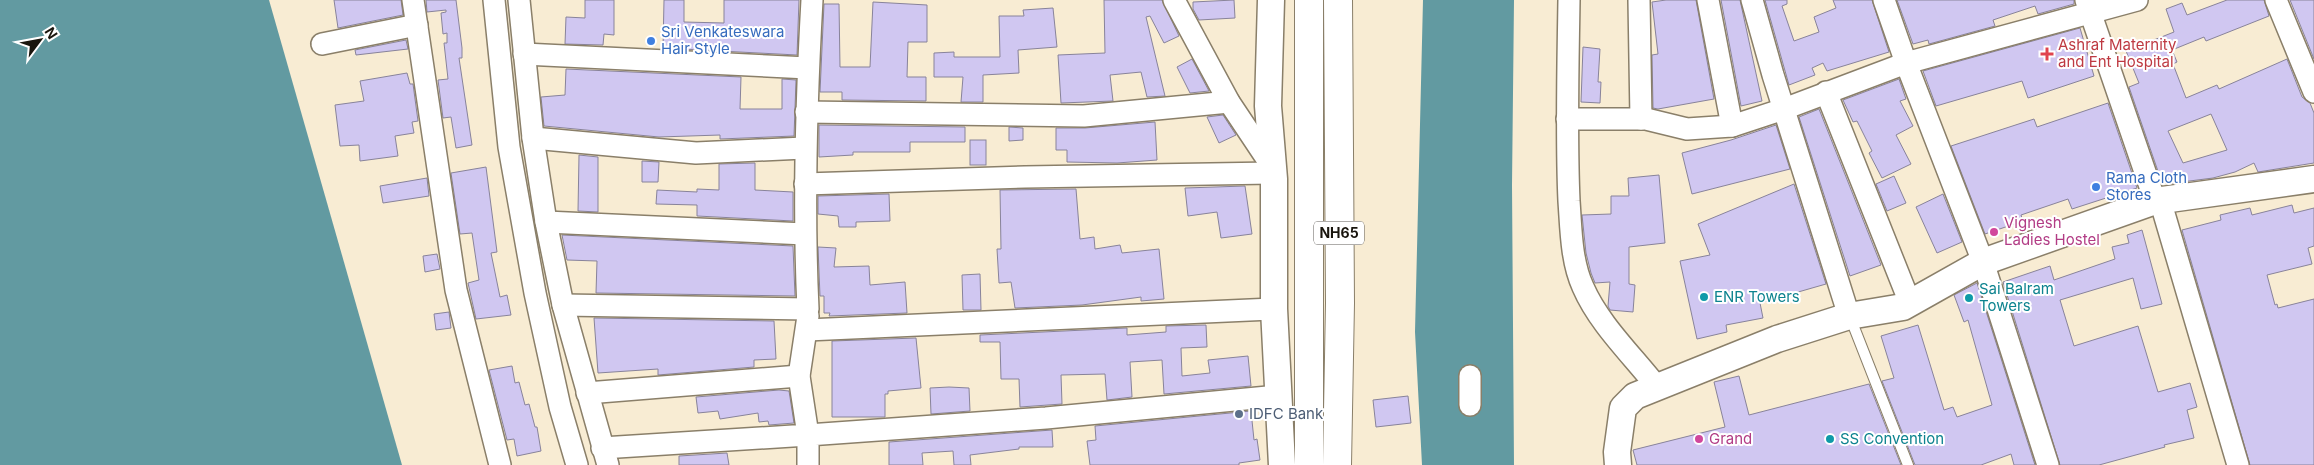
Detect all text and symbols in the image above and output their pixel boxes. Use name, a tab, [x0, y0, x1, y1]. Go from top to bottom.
north arrow	[15, 15, 65, 65]
place label: Sri Venkateswara Hair Style	[661, 22, 784, 58]
text: N	[41, 24, 61, 42]
marker: Sri Venkateswara Hair Style	[645, 35, 657, 47]
place label: Ashraf Maternity and Ent Hospital	[2058, 35, 2177, 71]
marker: Ashraf Maternity and Ent Hospital	[2040, 47, 2054, 61]
place label: Rama Cloth Stores	[2106, 168, 2187, 204]
marker: Rama Cloth Stores	[2090, 181, 2102, 193]
place label: Vignesh Ladies Hostel	[2004, 213, 2100, 249]
road number: NH65	[1314, 222, 1364, 244]
marker: Vignesh Ladies Hostel	[1988, 226, 2000, 238]
place label: Sai Balram Towers	[1979, 279, 2054, 315]
place label: ENR Towers	[1714, 287, 1800, 306]
marker: ENR Towers	[1698, 291, 1710, 303]
marker: Sai Balram Towers	[1963, 292, 1975, 304]
place label: IDFC Bank	[1249, 404, 1324, 423]
marker: IDFC Bank	[1233, 408, 1245, 420]
place label: Grand	[1709, 429, 1752, 448]
place label: SS Convention	[1840, 429, 1944, 448]
marker: Grand	[1693, 433, 1705, 445]
marker: SS Convention	[1824, 433, 1836, 445]

